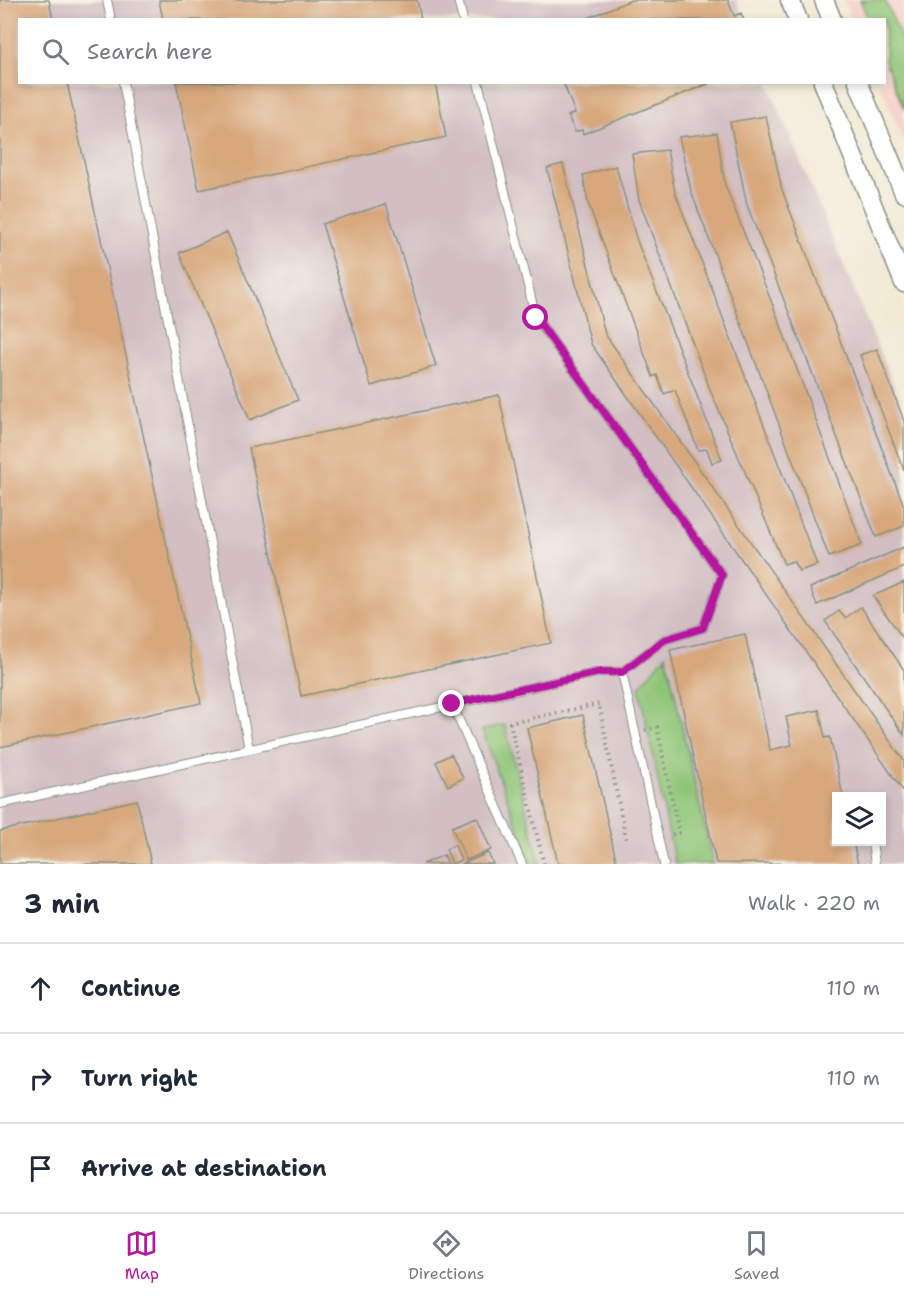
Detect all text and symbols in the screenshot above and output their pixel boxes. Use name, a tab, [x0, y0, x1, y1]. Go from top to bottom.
search box	[18, 18, 886, 84]
icon: search	[39, 35, 72, 68]
text: Search here	[87, 37, 213, 66]
route start	[522, 304, 548, 330]
route end	[438, 690, 464, 716]
map controls	[832, 792, 886, 846]
button: layers	[832, 792, 886, 846]
text: 3 min	[24, 886, 100, 921]
text: Walk · 220 m	[748, 890, 880, 916]
icon: ahead	[24, 972, 57, 1005]
text: Continue	[81, 974, 181, 1003]
text: 110 m	[826, 975, 880, 1001]
icon: right	[24, 1062, 57, 1095]
text: Turn right	[81, 1064, 198, 1093]
text: 110 m	[826, 1065, 880, 1091]
icon: arrive	[24, 1152, 57, 1185]
text: Arrive at destination	[81, 1154, 327, 1183]
tab: Map	[125, 1227, 159, 1284]
tab: Directions	[408, 1227, 485, 1284]
tab: Saved	[734, 1227, 779, 1284]

